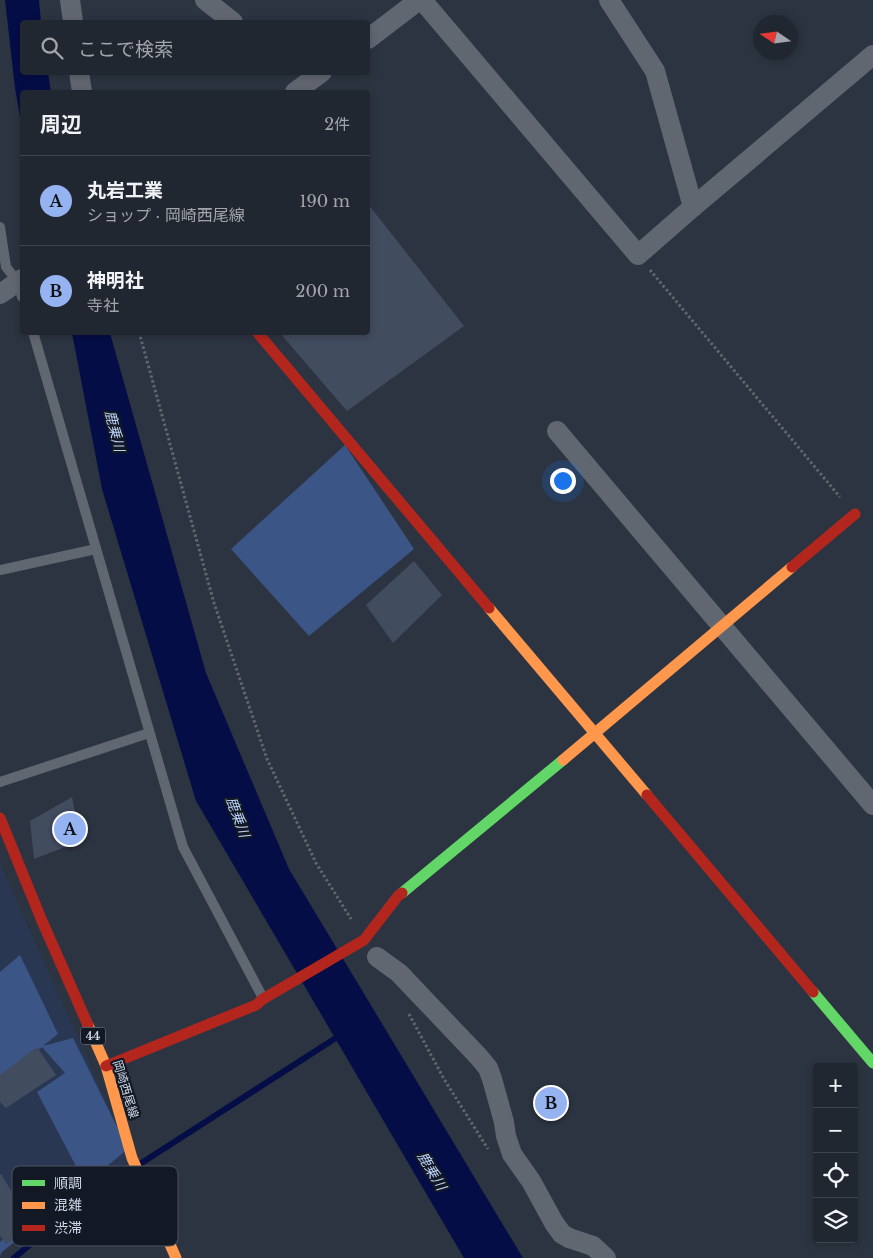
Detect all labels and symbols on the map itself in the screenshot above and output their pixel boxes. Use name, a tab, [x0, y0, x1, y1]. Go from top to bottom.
north arrow	[753, 15, 798, 60]
water label: 鹿乗川	[101, 408, 129, 455]
your location	[550, 468, 576, 494]
water label: 鹿乗川	[222, 794, 254, 842]
pin: A	[54, 810, 86, 848]
road number: 44	[80, 1028, 106, 1044]
street label: 岡崎西尾線	[110, 1058, 142, 1120]
pin: B	[535, 1084, 567, 1122]
water label: 鹿乗川	[413, 1148, 452, 1195]
legend	[12, 1166, 178, 1246]
text: 順調	[54, 1174, 82, 1192]
text: 混雑	[54, 1196, 82, 1214]
text: 渋滞	[54, 1219, 82, 1237]

